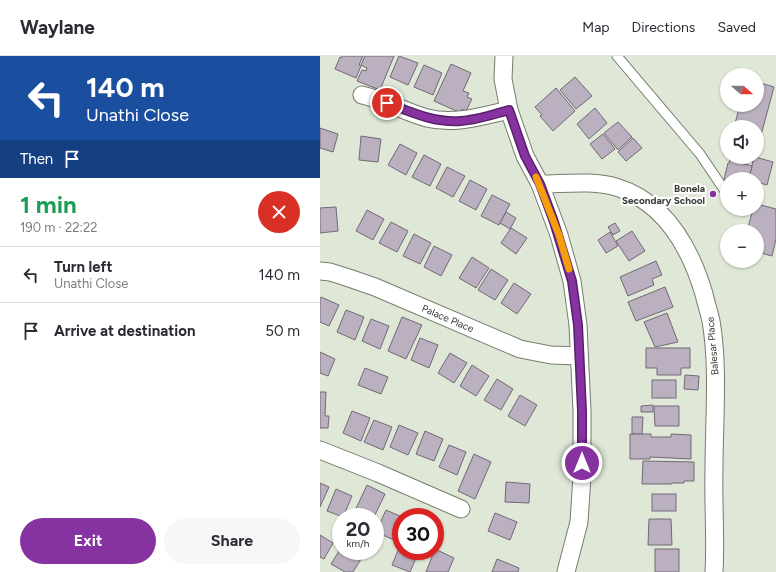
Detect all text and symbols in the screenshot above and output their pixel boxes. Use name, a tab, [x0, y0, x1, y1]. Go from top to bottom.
text: Waylane	[20, 16, 95, 39]
text: Map	[582, 19, 610, 36]
text: Directions	[632, 19, 695, 36]
text: Saved	[717, 19, 756, 36]
north arrow	[720, 68, 764, 112]
map controls	[720, 68, 764, 268]
text: 140 m	[86, 70, 165, 104]
icon: left	[20, 72, 72, 124]
pin	[370, 86, 404, 120]
icon: arrive	[376, 92, 398, 114]
text: Unathi Close	[86, 104, 189, 126]
button: sound	[720, 120, 764, 164]
icon: arrive	[61, 148, 83, 170]
text: Then	[20, 150, 53, 168]
button: +	[720, 172, 764, 216]
place label: Bonela Secondary School	[622, 182, 705, 207]
marker: Bonela Secondary School	[708, 189, 718, 199]
text: 1 min	[20, 190, 77, 219]
button: close	[258, 191, 300, 233]
text: 190 m · 22:22	[20, 220, 97, 235]
button: −	[720, 224, 764, 268]
text: Turn left	[54, 258, 112, 276]
icon: left	[20, 264, 42, 286]
text: 140 m	[258, 266, 300, 284]
text: Unathi Close	[54, 276, 128, 291]
street label: Palace Place	[420, 302, 476, 335]
street label: Balesar Place	[703, 316, 722, 376]
icon: arrive	[20, 320, 42, 342]
text: Arrive at destination	[54, 322, 195, 340]
text: 50 m	[265, 322, 300, 340]
position arrow	[561, 442, 603, 484]
speed limit sign: 30	[392, 508, 444, 560]
text: 20	[346, 517, 370, 541]
button: Exit	[20, 518, 156, 564]
button: Share	[164, 518, 300, 564]
text: km/h	[347, 537, 369, 550]

